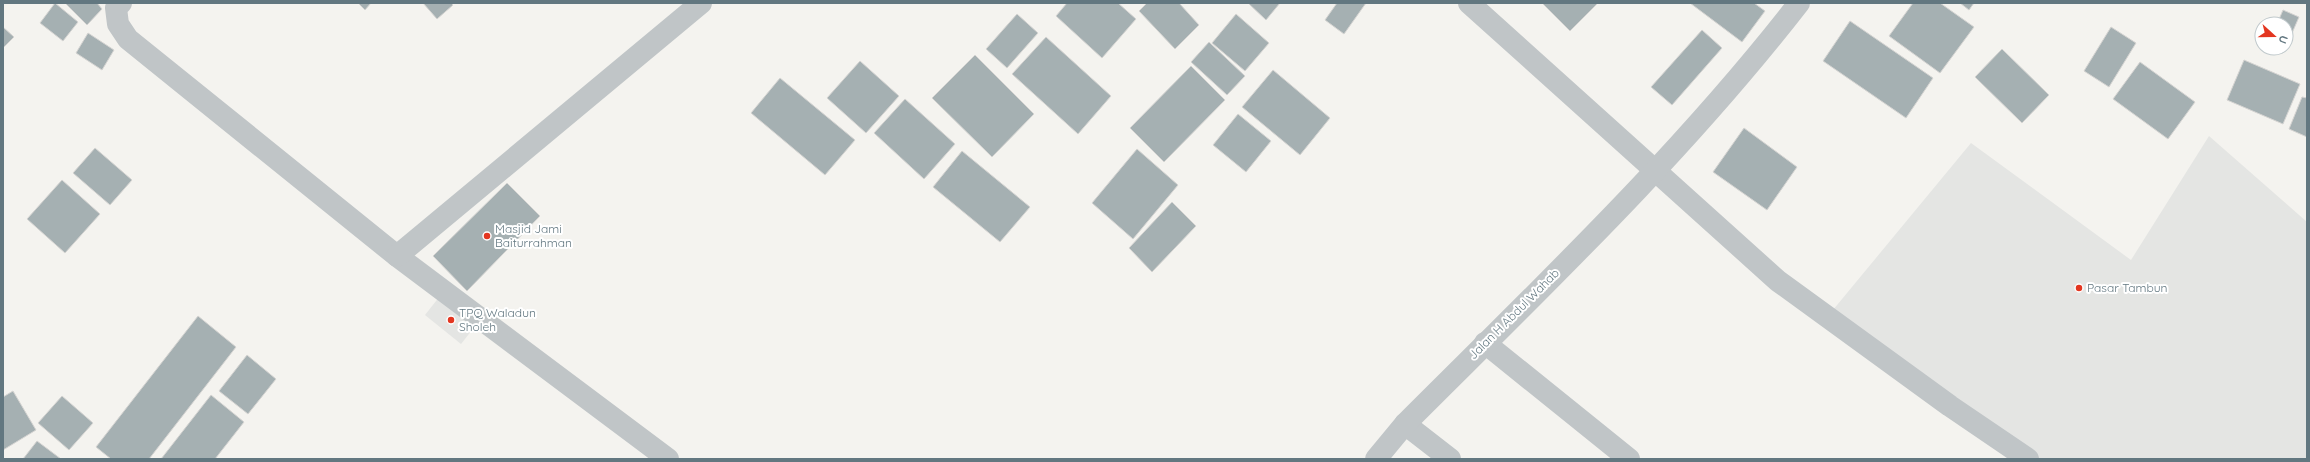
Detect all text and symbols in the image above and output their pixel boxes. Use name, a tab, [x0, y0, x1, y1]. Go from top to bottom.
north arrow	[2254, 16, 2294, 56]
text: U	[2275, 33, 2291, 46]
place label: Masjid Jami Baiturrahman	[495, 221, 572, 250]
marker: Masjid Jami Baiturrahman	[482, 231, 492, 241]
street label: Jalan H Abdul Wahab	[1465, 265, 1562, 362]
place label: Pasar Tambun	[2087, 280, 2168, 295]
marker: Pasar Tambun	[2074, 283, 2084, 293]
place label: TPQ Waladun Sholeh	[459, 305, 536, 334]
marker: TPQ Waladun Sholeh	[446, 315, 456, 325]

